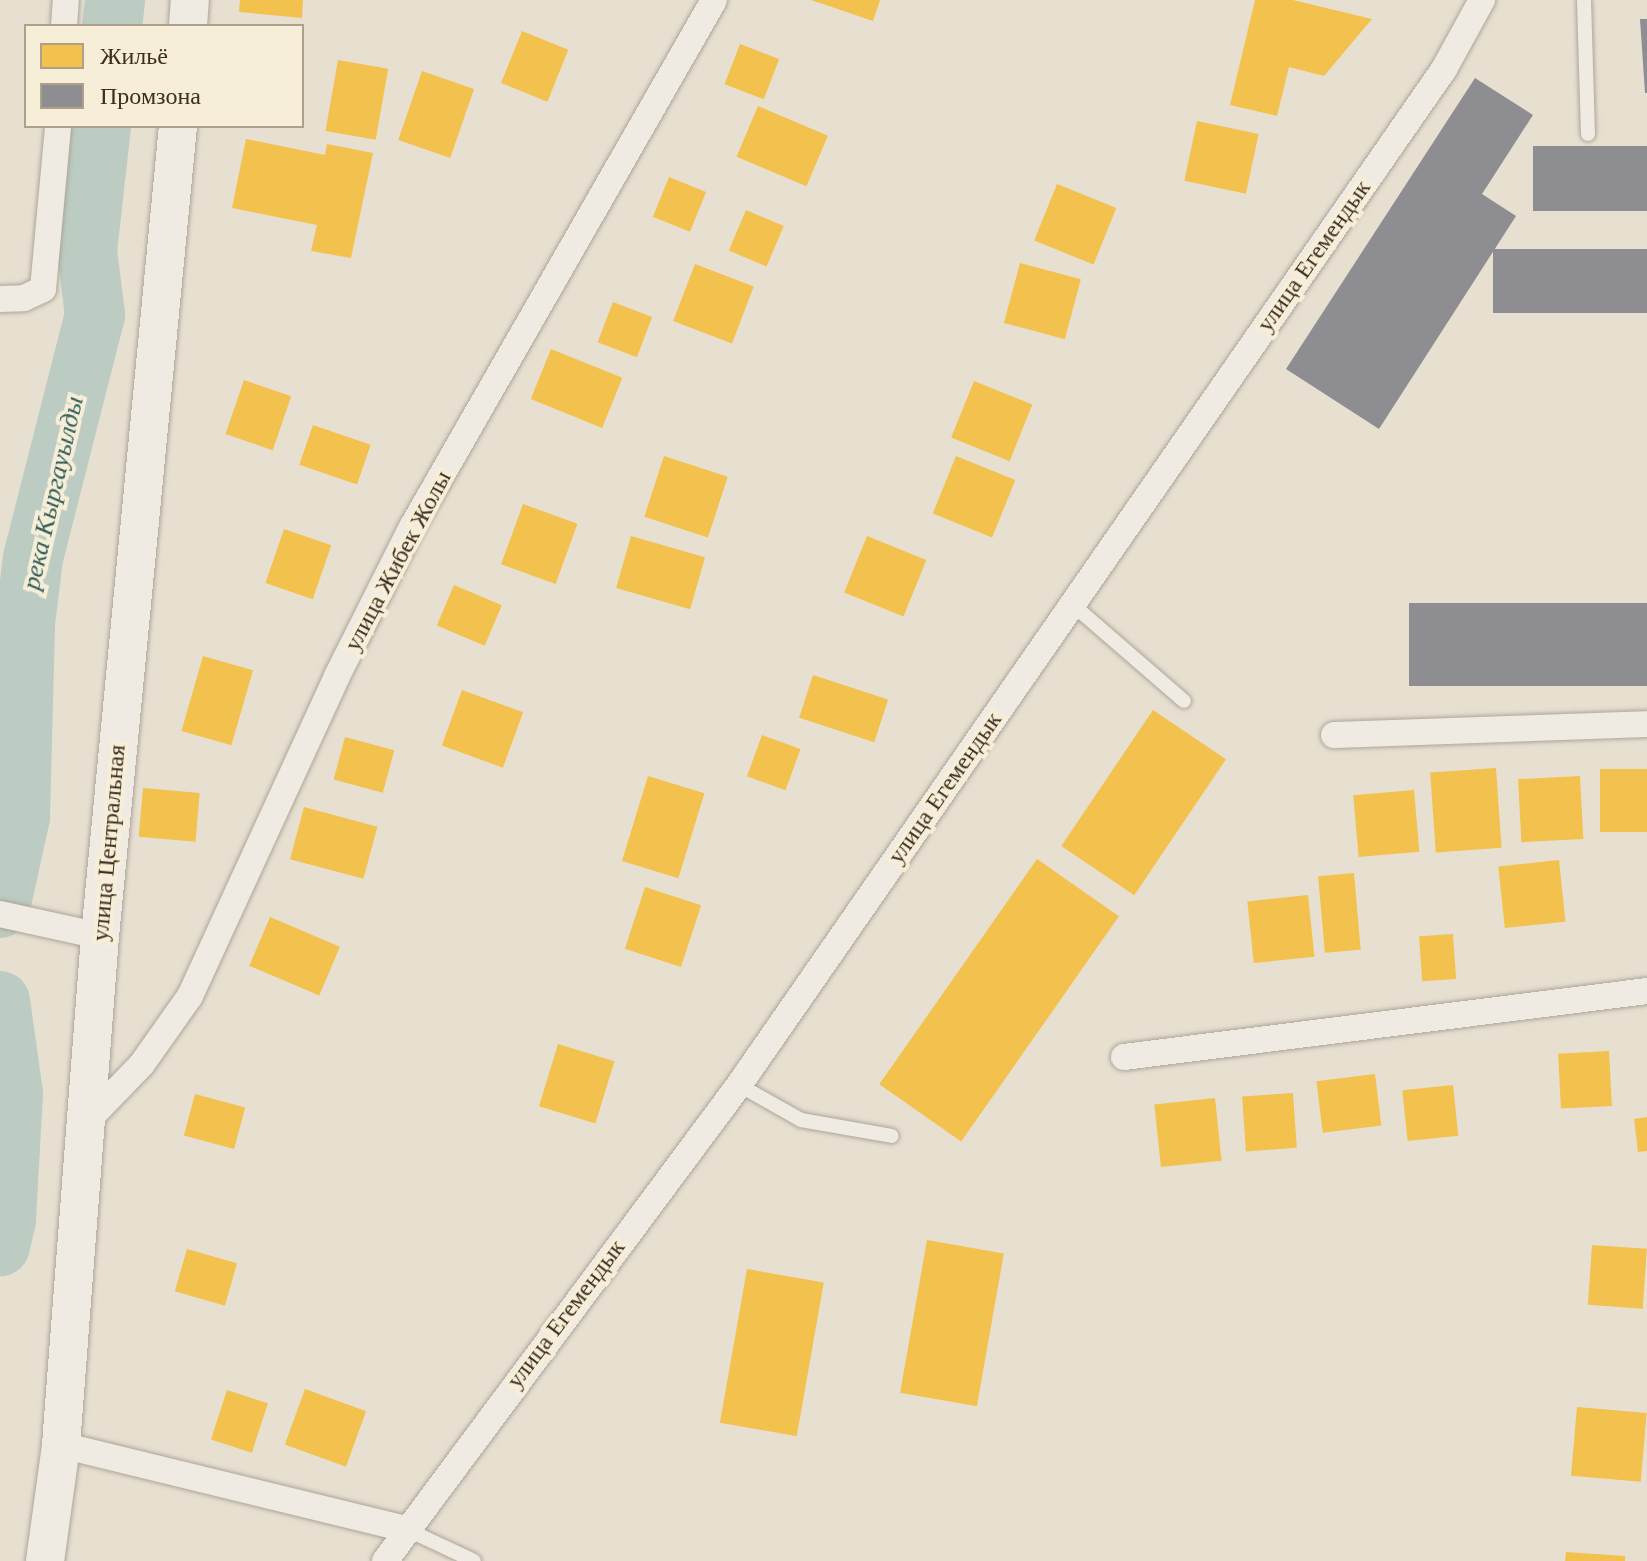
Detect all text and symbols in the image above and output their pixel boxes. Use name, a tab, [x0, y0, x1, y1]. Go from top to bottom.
legend	[24, 24, 304, 128]
text: Жильё	[100, 43, 168, 69]
text: Промзона	[100, 83, 201, 109]
street label: улица Егемендык	[1251, 175, 1377, 337]
water label: река Кыргауылды	[16, 393, 90, 593]
street label: улица Жибек Жолы	[338, 466, 458, 656]
street label: улица Егемендык	[882, 707, 1008, 869]
street label: улица Центральная	[86, 744, 132, 942]
street label: улица Егемендык	[501, 1234, 631, 1394]

